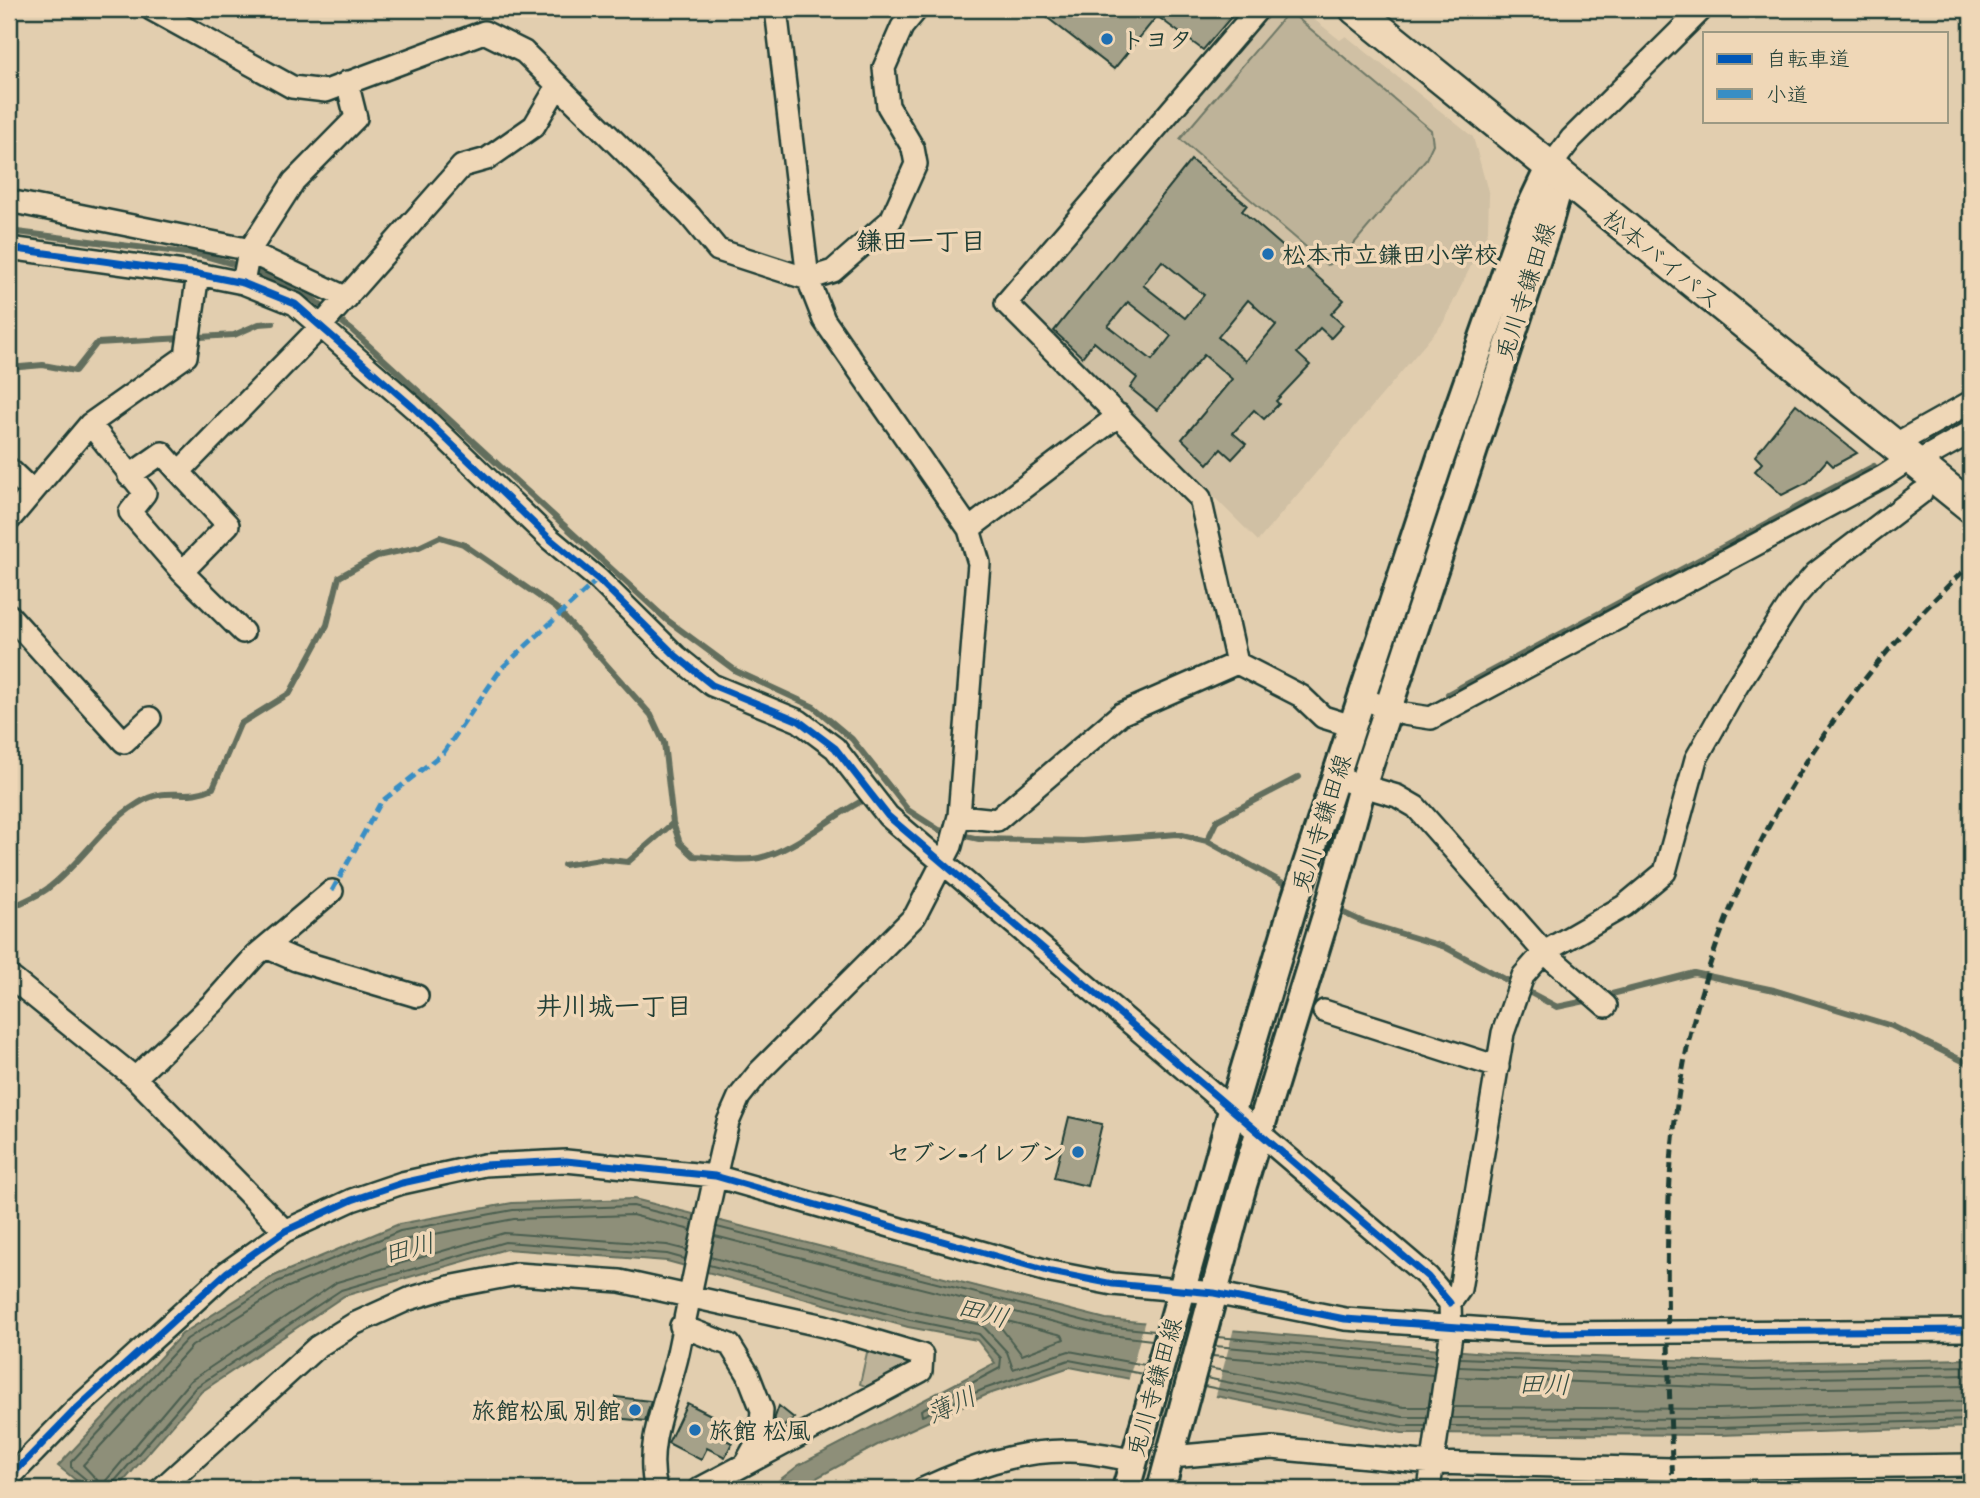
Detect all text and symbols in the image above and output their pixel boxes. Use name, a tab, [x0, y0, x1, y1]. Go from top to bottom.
place label: トヨタ	[1121, 25, 1193, 54]
marker: トヨタ	[1099, 31, 1115, 47]
legend	[1703, 32, 1948, 122]
text: 自転車道	[1766, 46, 1850, 71]
text: 小道	[1766, 82, 1808, 107]
street label: 松本バイパス	[1597, 203, 1727, 315]
street label: 兎川寺鎌田線	[1489, 218, 1561, 364]
district label: 鎌田一丁目	[856, 225, 986, 257]
place label: 松本市立鎌田小学校	[1282, 240, 1498, 269]
marker: 松本市立鎌田小学校	[1260, 246, 1276, 262]
street label: 兎川寺鎌田線	[1285, 750, 1357, 896]
district label: 井川城一丁目	[536, 990, 692, 1022]
place label: セブン-イレブン	[886, 1138, 1064, 1167]
marker: セブン-イレブン	[1070, 1144, 1086, 1160]
water label: 田川	[380, 1226, 438, 1270]
water label: 田川	[954, 1290, 1012, 1334]
street label: 兎川寺鎌田線	[1120, 1314, 1188, 1460]
water label: 田川	[1518, 1368, 1570, 1400]
water label: 薄川	[921, 1380, 981, 1430]
place label: 旅館松風 別館	[472, 1396, 621, 1425]
marker: 旅館松風 別館	[627, 1402, 643, 1418]
place label: 旅館 松風	[709, 1416, 810, 1445]
marker: 旅館 松風	[687, 1422, 703, 1438]

